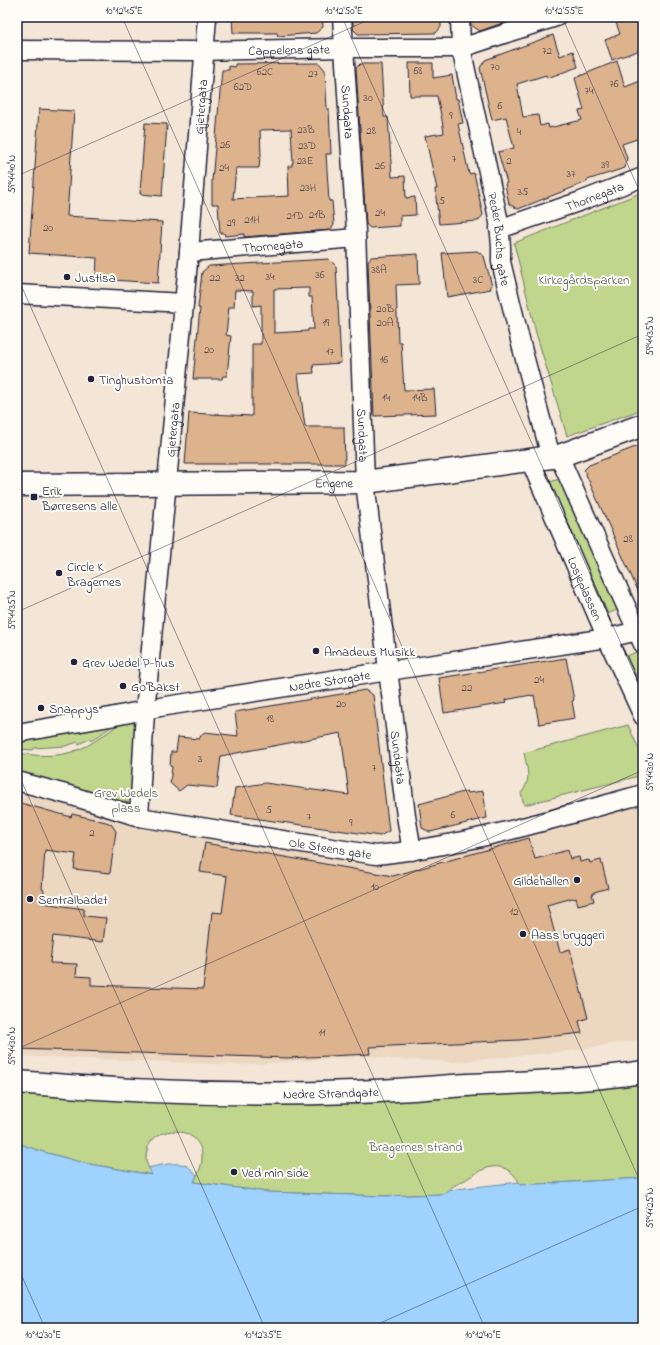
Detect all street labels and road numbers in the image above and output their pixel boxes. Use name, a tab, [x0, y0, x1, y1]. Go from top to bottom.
street label: Cappelens gate	[248, 40, 330, 61]
street label: Gjetergata	[190, 79, 213, 135]
street label: Sundgata	[335, 84, 358, 139]
street label: Thornegata	[563, 177, 627, 217]
street label: Peder Buchs gate	[482, 191, 514, 288]
street label: Thornegata	[242, 234, 304, 258]
street label: Gjetergata	[161, 401, 186, 458]
street label: Sundgata	[351, 408, 372, 463]
street label: Engene	[315, 474, 353, 494]
street label: Losjeplassen	[562, 554, 606, 624]
street label: Nedre Storgate	[288, 666, 372, 697]
street label: Sundgata	[385, 730, 410, 785]
street label: Ole Steens gate	[287, 833, 373, 865]
street label: Nedre Strandgate	[283, 1083, 379, 1104]

